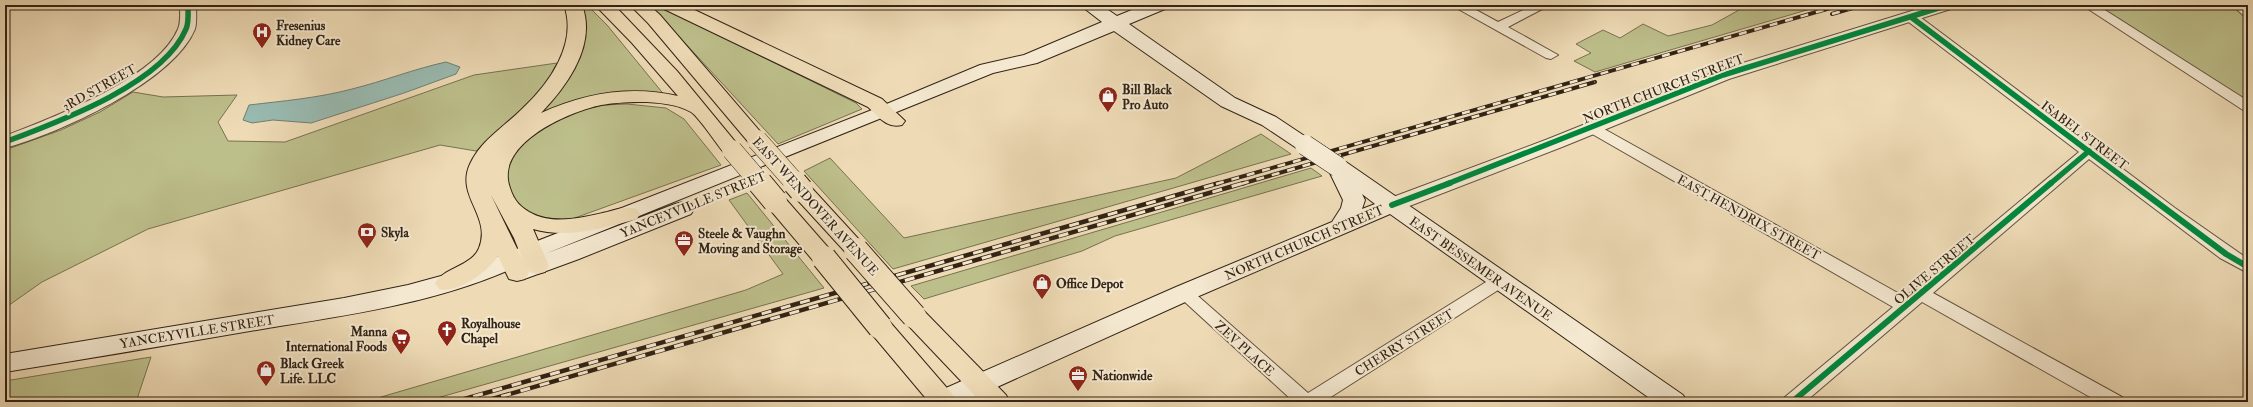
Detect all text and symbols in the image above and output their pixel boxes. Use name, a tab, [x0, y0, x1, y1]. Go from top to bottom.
place label: Fresenius Kidney Care	[276, 18, 341, 50]
hospital icon: Fresenius Kidney Care	[251, 21, 273, 49]
street label: NORTH CHURCH STREET	[1580, 51, 1747, 127]
street label: 3RD STREET	[60, 61, 140, 115]
place label: Bill Black Pro Auto	[1122, 82, 1173, 113]
shop icon: Bill Black Pro Auto	[1097, 85, 1119, 113]
street label: ISABEL STREET	[2038, 98, 2132, 174]
street label: EAST WENDOVER AVENUE	[749, 134, 882, 279]
street label: YANCEYVILLE STREET	[618, 168, 769, 242]
street label: EAST HENDRIX STREET	[1674, 172, 1823, 264]
street label: NORTH CHURCH STREET	[1222, 202, 1387, 284]
street label: EAST BESSEMER AVENUE	[1406, 213, 1555, 324]
bank icon: Skyla	[356, 221, 378, 249]
place label: Skyla	[381, 225, 409, 242]
place label: Steele & Vaughn Moving and Storage	[697, 226, 803, 258]
office icon: Steele & Vaughn Moving and Storage	[673, 229, 695, 257]
street label: OLIVE STREET	[1891, 231, 1979, 308]
shop icon: Office Depot	[1031, 272, 1053, 300]
place label: Office Depot	[1056, 276, 1124, 293]
street label: CHERRY STREET	[1352, 306, 1457, 380]
street label: YANCEYVILLE STREET	[119, 312, 276, 352]
place label: Royalhouse Chapel	[461, 316, 521, 348]
street label: ZEV PLACE	[1211, 318, 1278, 380]
church icon: Royalhouse Chapel	[436, 319, 458, 347]
place label: Manna International Foods	[285, 324, 388, 355]
supermarket icon: Manna International Foods	[390, 327, 412, 355]
place label: Black Greek Life. LLC	[280, 356, 345, 387]
shop icon: Black Greek Life. LLC	[255, 359, 277, 387]
office icon: Nationwide	[1067, 364, 1089, 392]
place label: Nationwide	[1091, 368, 1153, 384]

